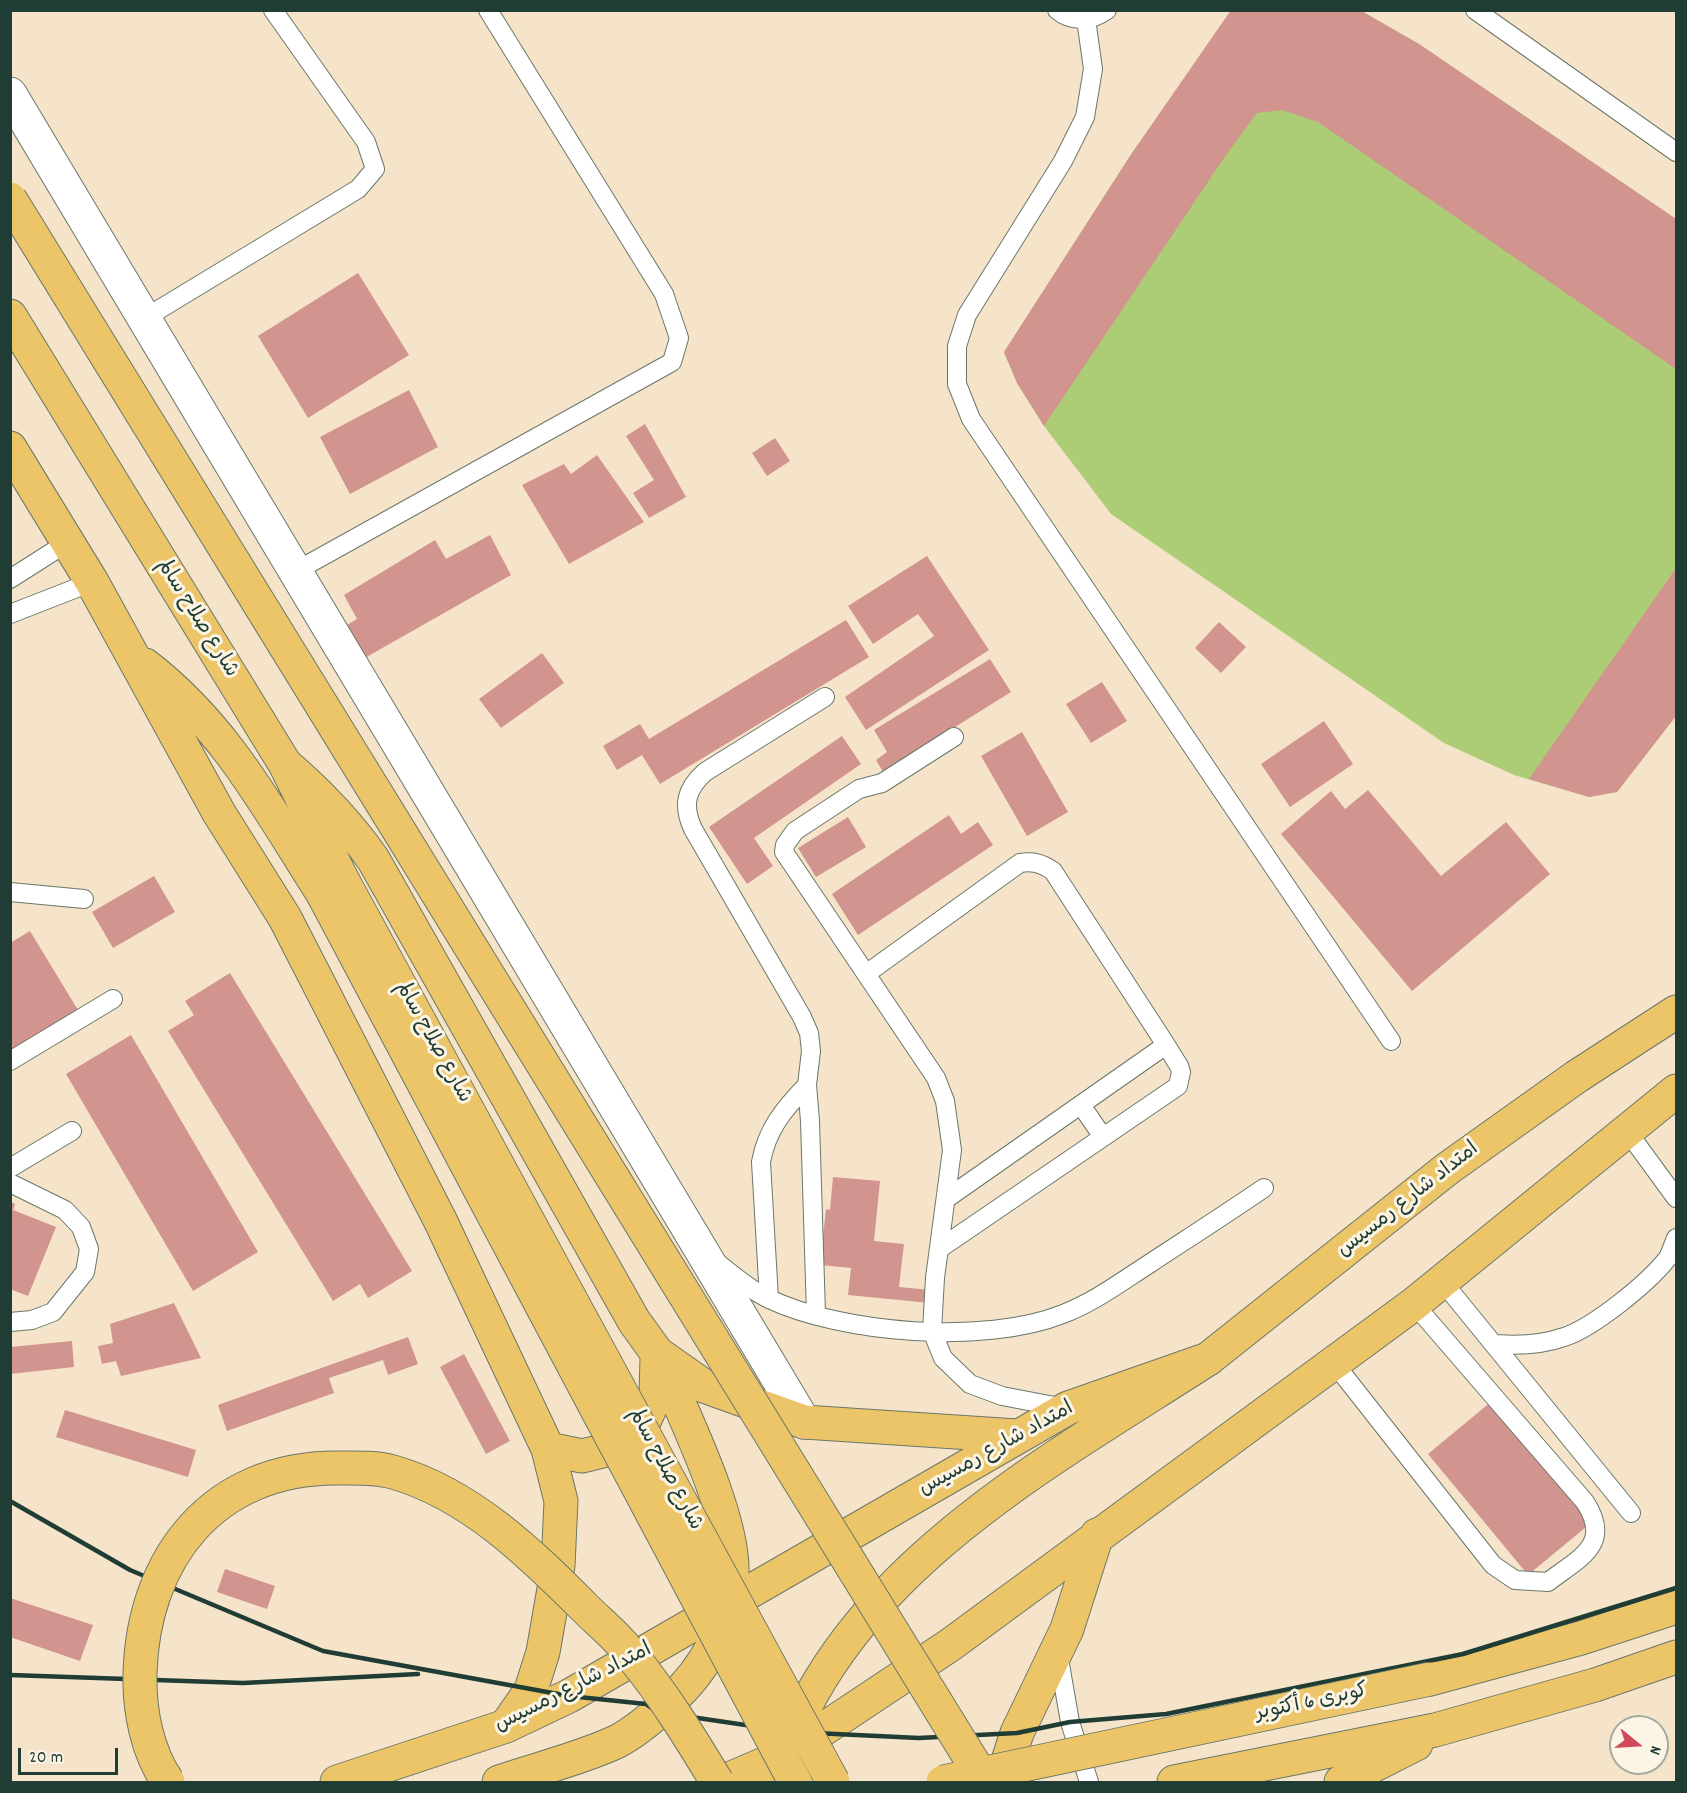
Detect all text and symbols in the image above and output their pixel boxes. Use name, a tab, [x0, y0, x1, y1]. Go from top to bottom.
street label: شارع صلاح سالم	[150, 555, 242, 683]
street label: شارع صلاح سالم	[388, 978, 476, 1108]
street label: امتداد شارع رمسيس	[1333, 1138, 1485, 1264]
street label: امتداد شارع رمسيس	[915, 1397, 1079, 1503]
street label: شارع صلاح سالم	[621, 1404, 707, 1536]
street label: امتداد شارع رمسيس	[491, 1639, 657, 1739]
street label: كوبرى 6 أكتوبر	[1254, 1680, 1370, 1728]
north arrow	[1609, 1715, 1669, 1775]
scale bar	[21, 1736, 122, 1774]
text: N	[1643, 1743, 1667, 1757]
text: 20 m	[29, 1746, 63, 1771]

